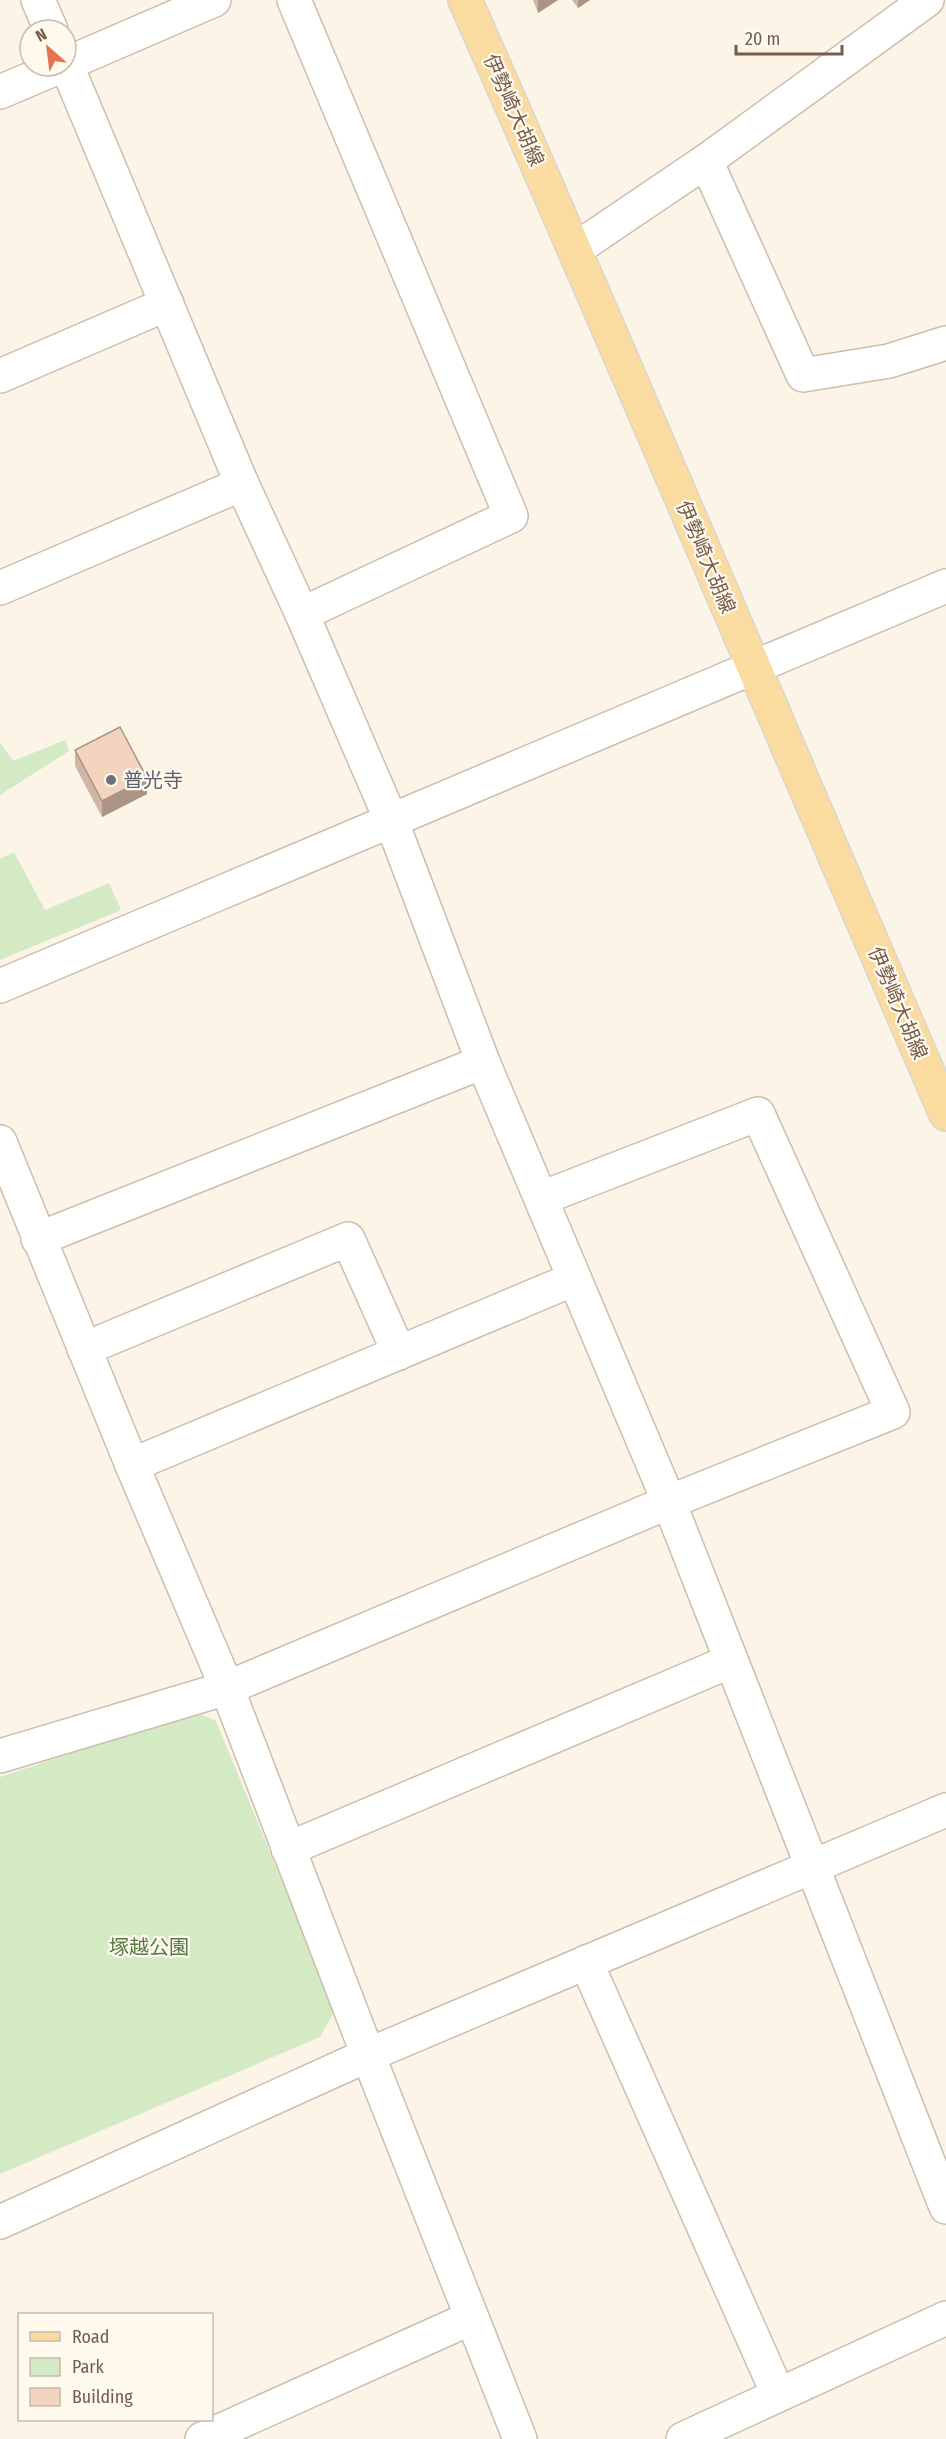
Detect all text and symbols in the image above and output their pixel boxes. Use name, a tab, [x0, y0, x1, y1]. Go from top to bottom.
north arrow	[18, 18, 78, 78]
scale bar	[736, 18, 842, 56]
text: N	[32, 25, 50, 46]
text: 20 m	[745, 28, 780, 50]
street label: 伊勢崎大胡線	[479, 50, 549, 170]
street label: 伊勢崎大胡線	[672, 497, 740, 617]
place label: 普光寺	[123, 768, 183, 792]
marker: 普光寺	[104, 773, 118, 787]
street label: 伊勢崎大胡線	[864, 943, 932, 1063]
park label: 塚越公園	[109, 1935, 189, 1959]
legend	[18, 2313, 213, 2421]
text: Road	[72, 2326, 109, 2348]
text: Park	[72, 2356, 105, 2378]
text: Building	[72, 2386, 133, 2408]

